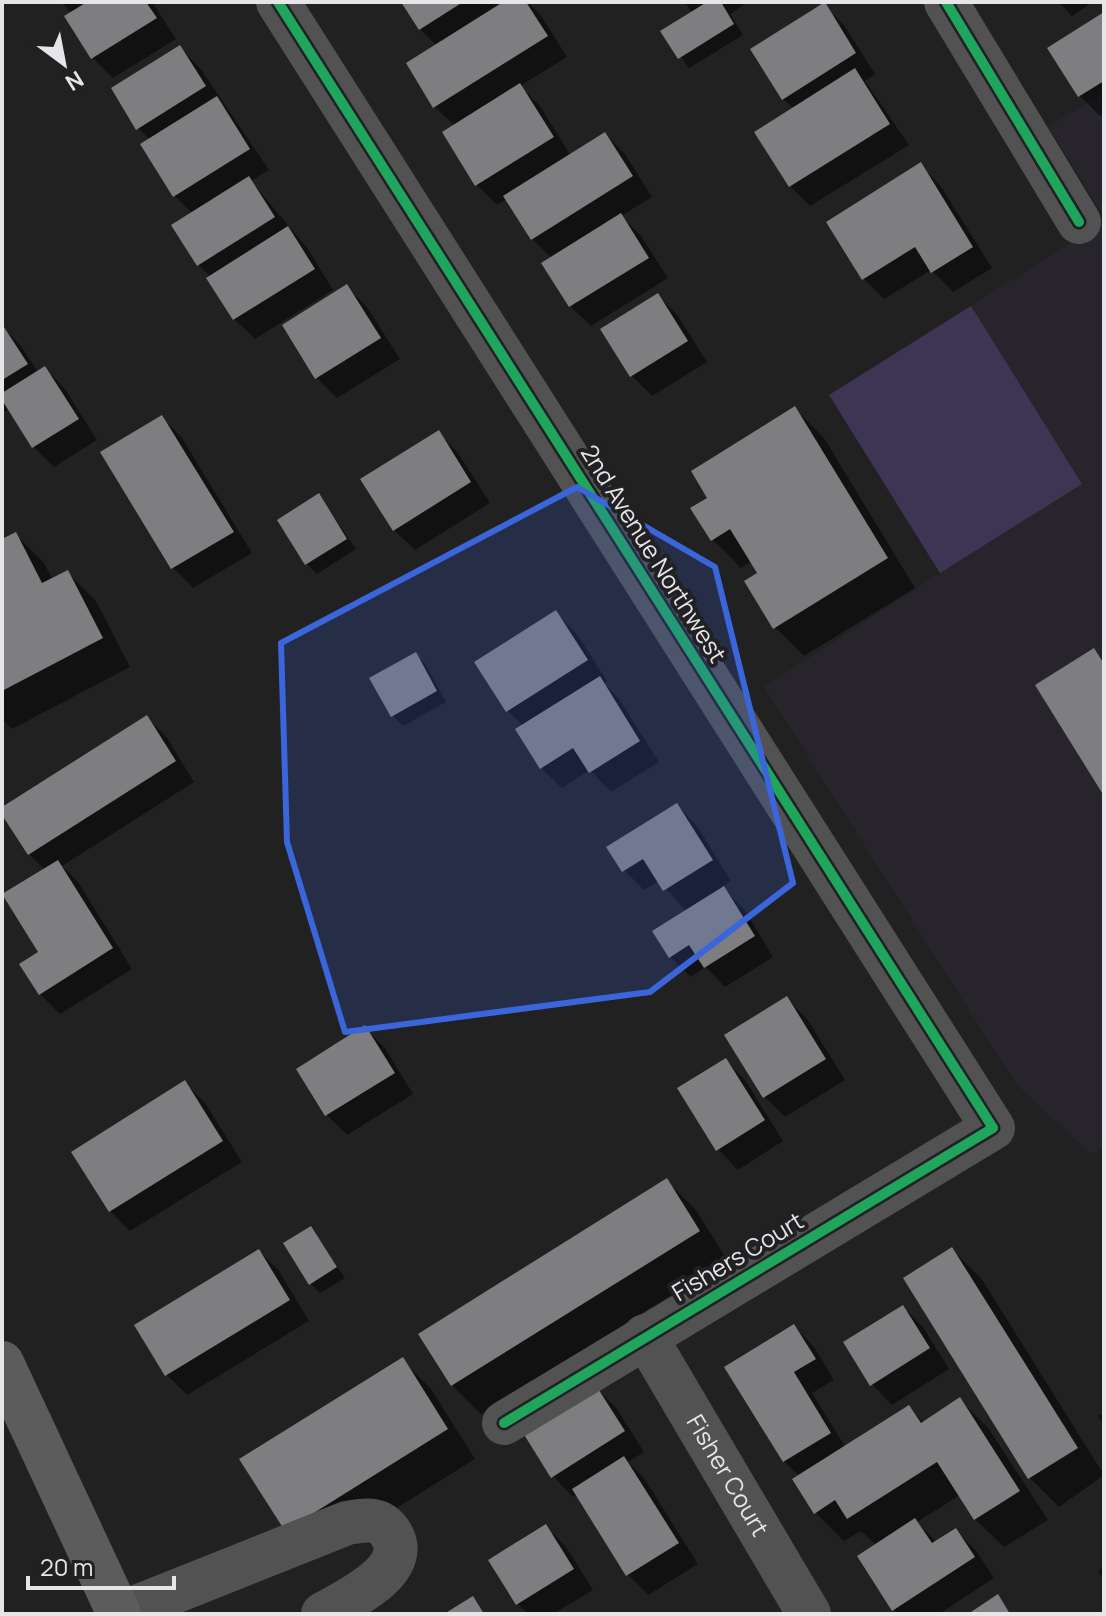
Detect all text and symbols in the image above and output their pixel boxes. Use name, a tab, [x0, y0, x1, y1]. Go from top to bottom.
north arrow	[24, 24, 104, 104]
text: N	[60, 64, 89, 98]
street label: 2nd Avenue Northwest	[574, 438, 735, 668]
street label: Fishers Court	[665, 1203, 809, 1308]
street label: Fisher Court	[680, 1408, 777, 1542]
scale bar	[28, 1540, 174, 1590]
text: 20 m	[40, 1550, 93, 1583]

